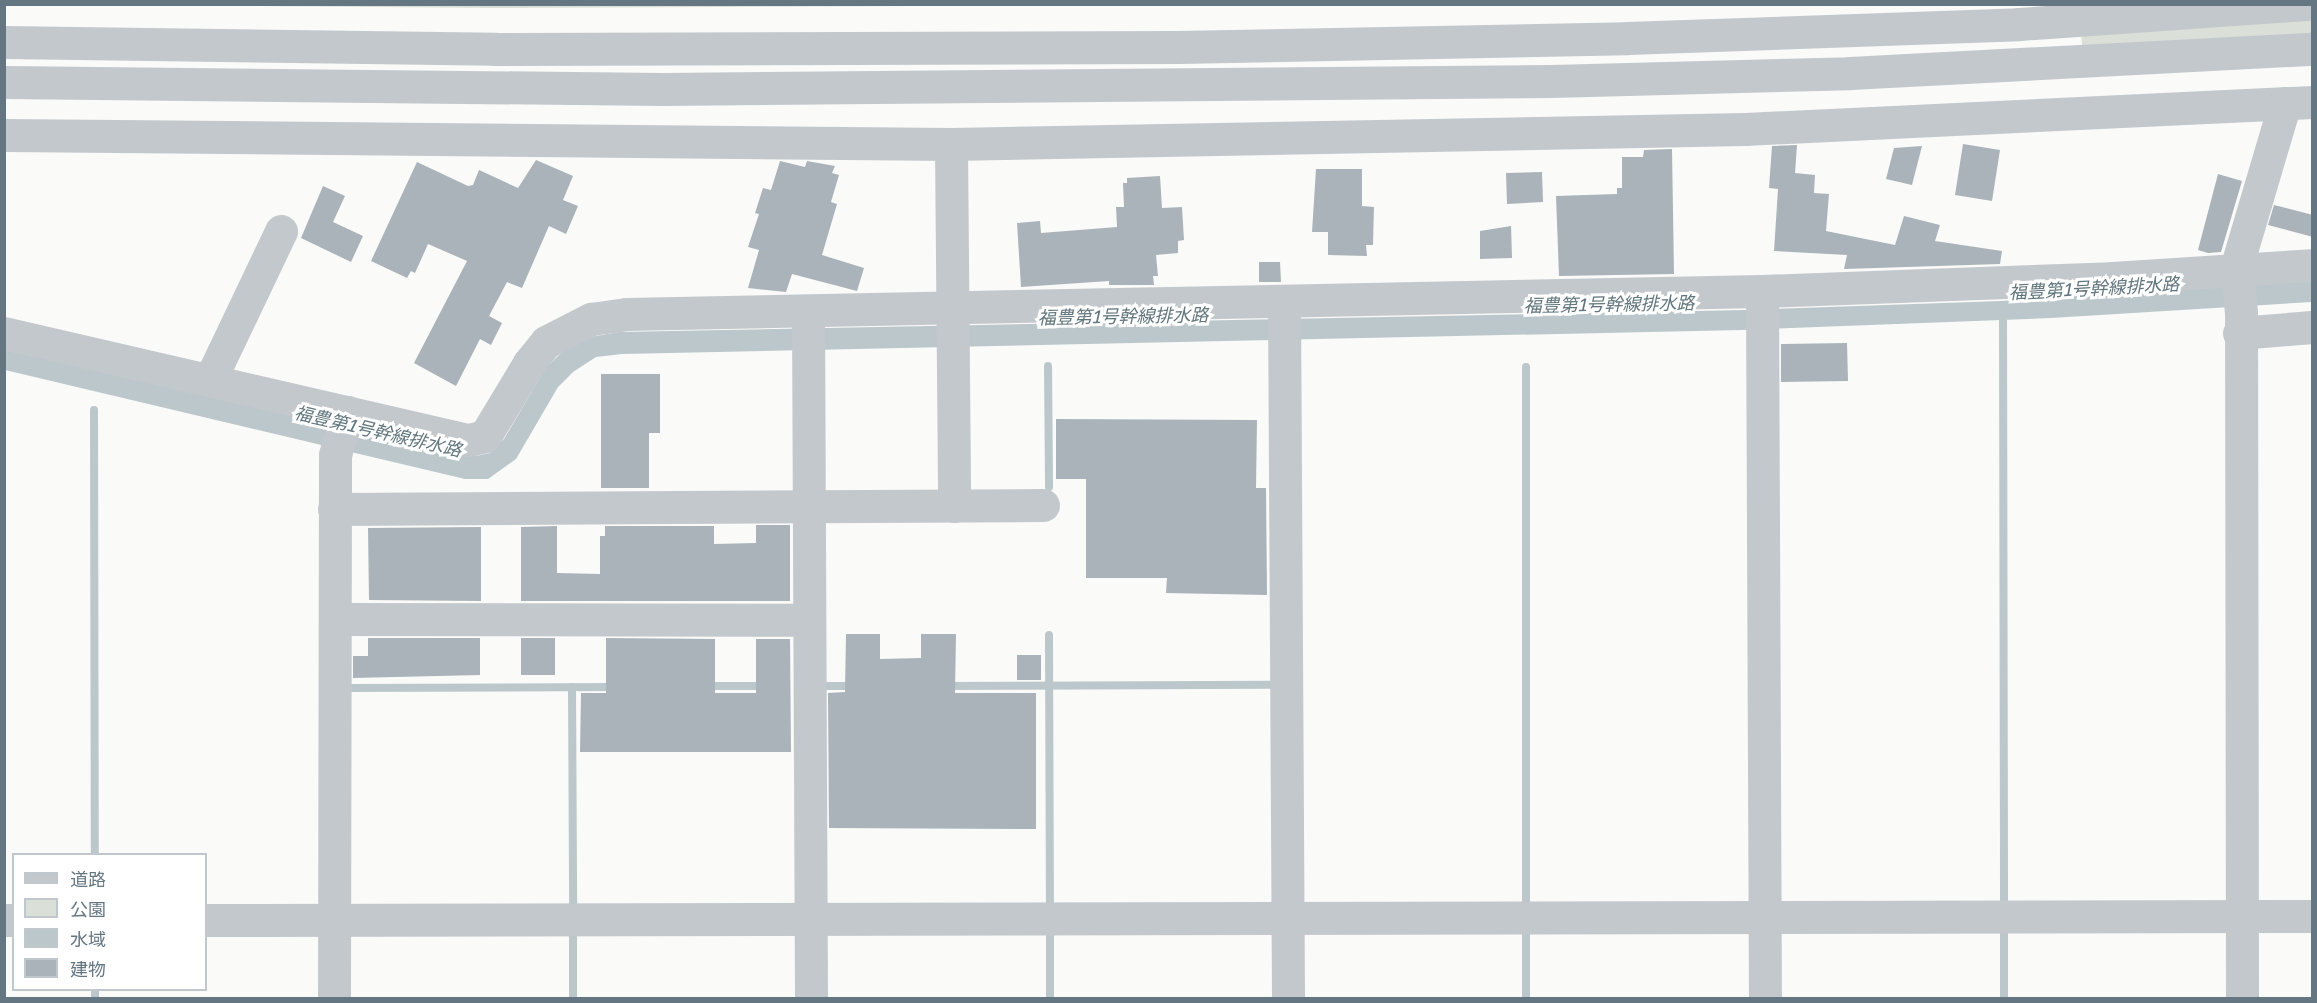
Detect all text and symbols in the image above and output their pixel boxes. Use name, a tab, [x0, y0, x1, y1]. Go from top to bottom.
water label: 福豊第1号幹線排水路	[2008, 273, 2180, 303]
water label: 福豊第1号幹線排水路	[1523, 292, 1695, 316]
water label: 福豊第1号幹線排水路	[1037, 304, 1209, 328]
water label: 福豊第1号幹線排水路	[292, 401, 464, 461]
legend	[12, 853, 207, 991]
text: 道路	[70, 868, 106, 890]
text: 公園	[70, 898, 106, 920]
text: 水域	[70, 928, 106, 950]
text: 建物	[70, 958, 106, 980]

